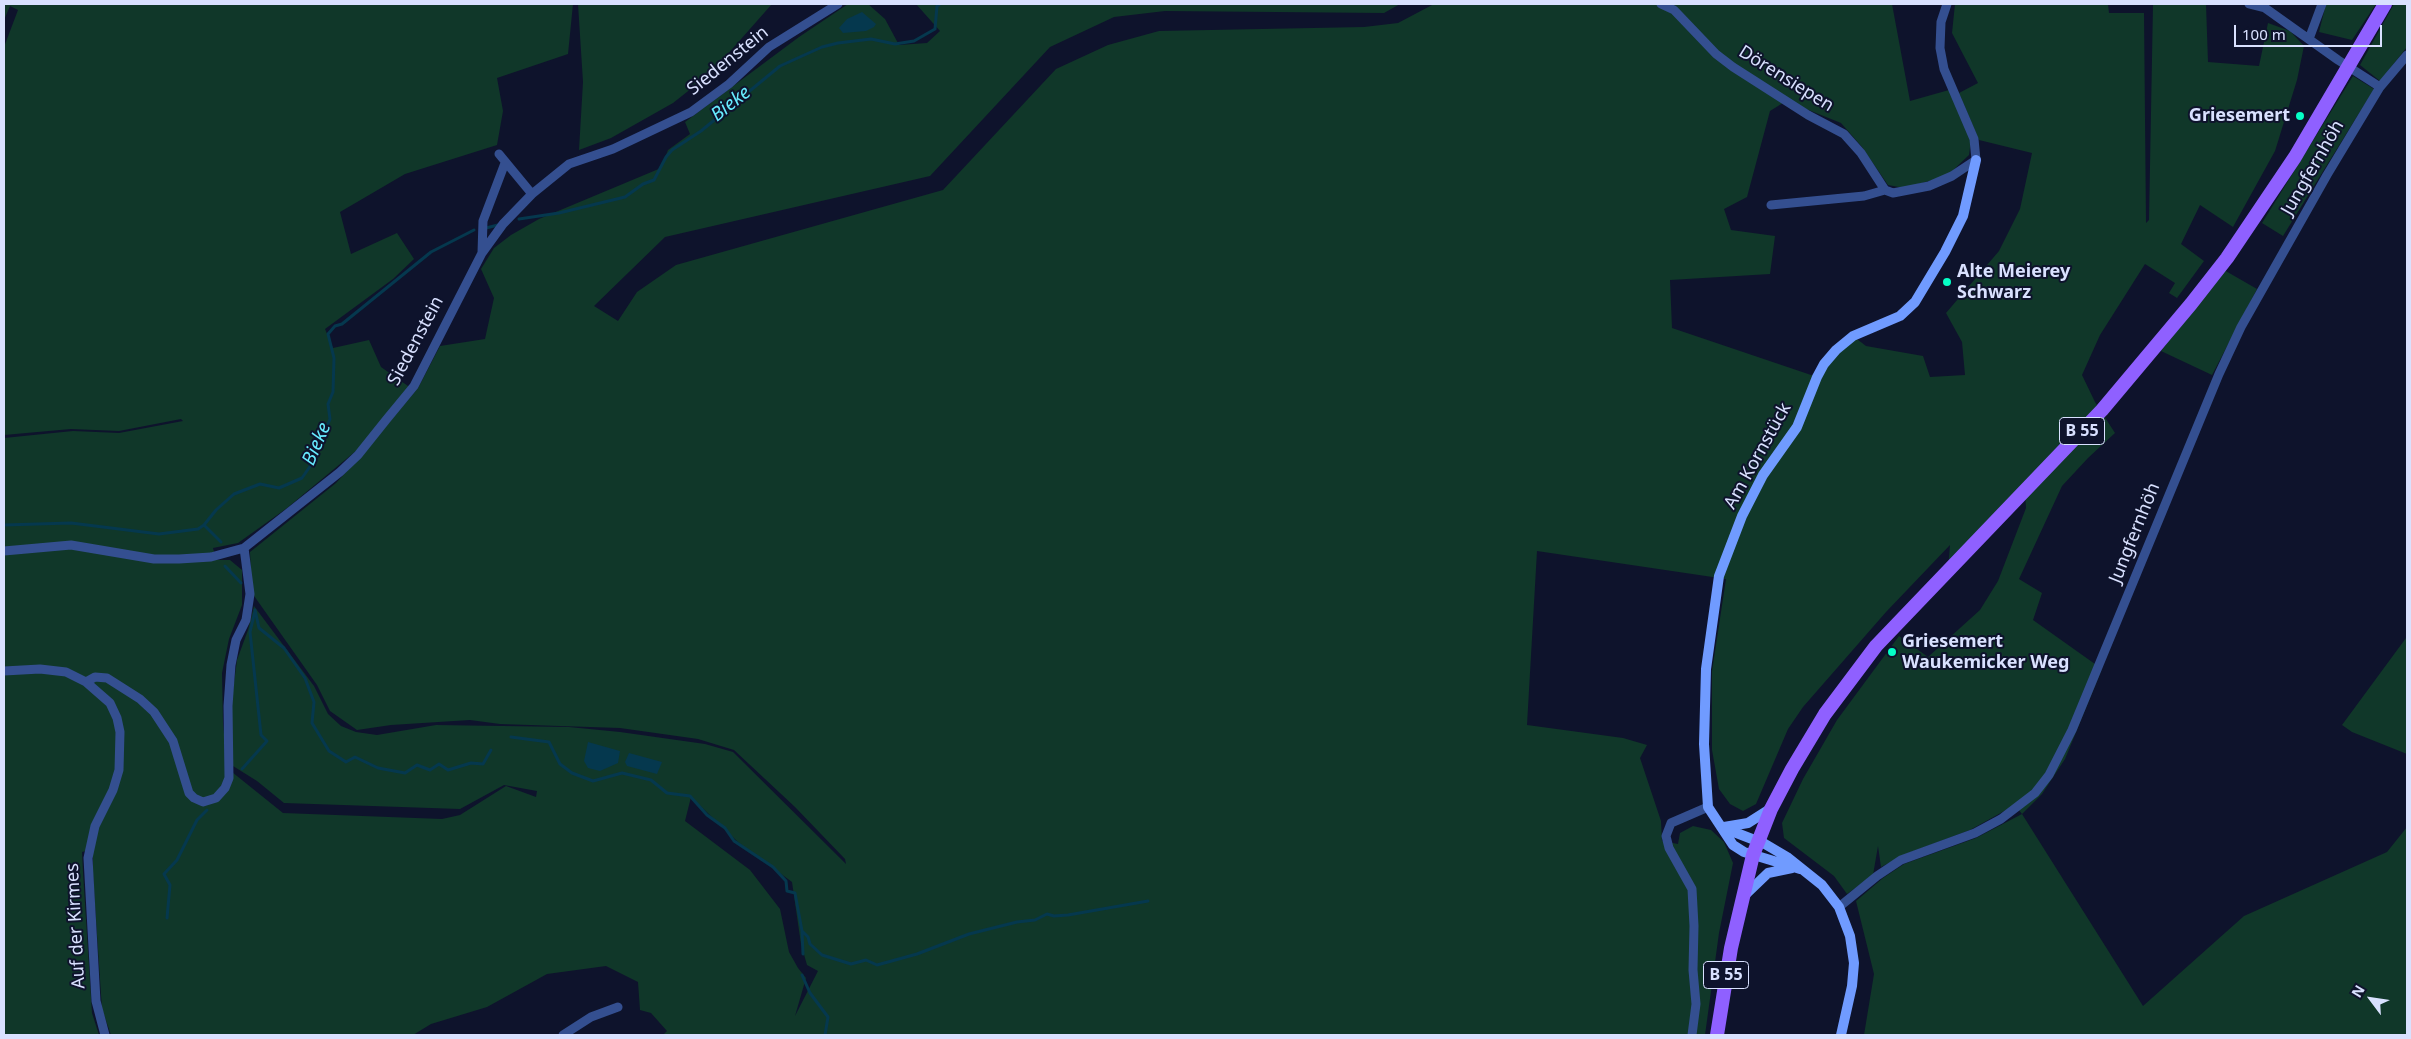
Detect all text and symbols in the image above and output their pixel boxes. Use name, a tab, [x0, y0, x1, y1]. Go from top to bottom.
scale bar	[2236, 15, 2384, 47]
street label: Siedenstein	[683, 22, 773, 100]
text: 100 m	[2242, 24, 2286, 44]
street label: Dörensiepen	[1734, 41, 1838, 117]
water label: Bieke	[707, 81, 755, 127]
place label: Griesemert	[2189, 105, 2290, 127]
marker: Griesemert	[2294, 110, 2306, 122]
street label: Jungfernhöh	[2277, 117, 2349, 219]
place label: Alte Meierey Schwarz	[1957, 261, 2070, 304]
marker: Alte Meierey Schwarz	[1941, 276, 1953, 288]
street label: Siedenstein	[383, 293, 449, 389]
street label: Am Kornstück	[1720, 399, 1796, 513]
road number: B 55	[2060, 418, 2104, 444]
water label: Bieke	[298, 419, 336, 469]
street label: Jungfernhöh	[2105, 480, 2165, 586]
place label: Griesemert Waukemicker Weg	[1902, 631, 2069, 674]
marker: Griesemert Waukemicker Weg	[1886, 646, 1898, 658]
street label: Auf der Kirmes	[62, 863, 90, 989]
road number: B 55	[1704, 962, 1748, 988]
north arrow	[2346, 974, 2396, 1024]
text: N	[2347, 981, 2369, 1001]

